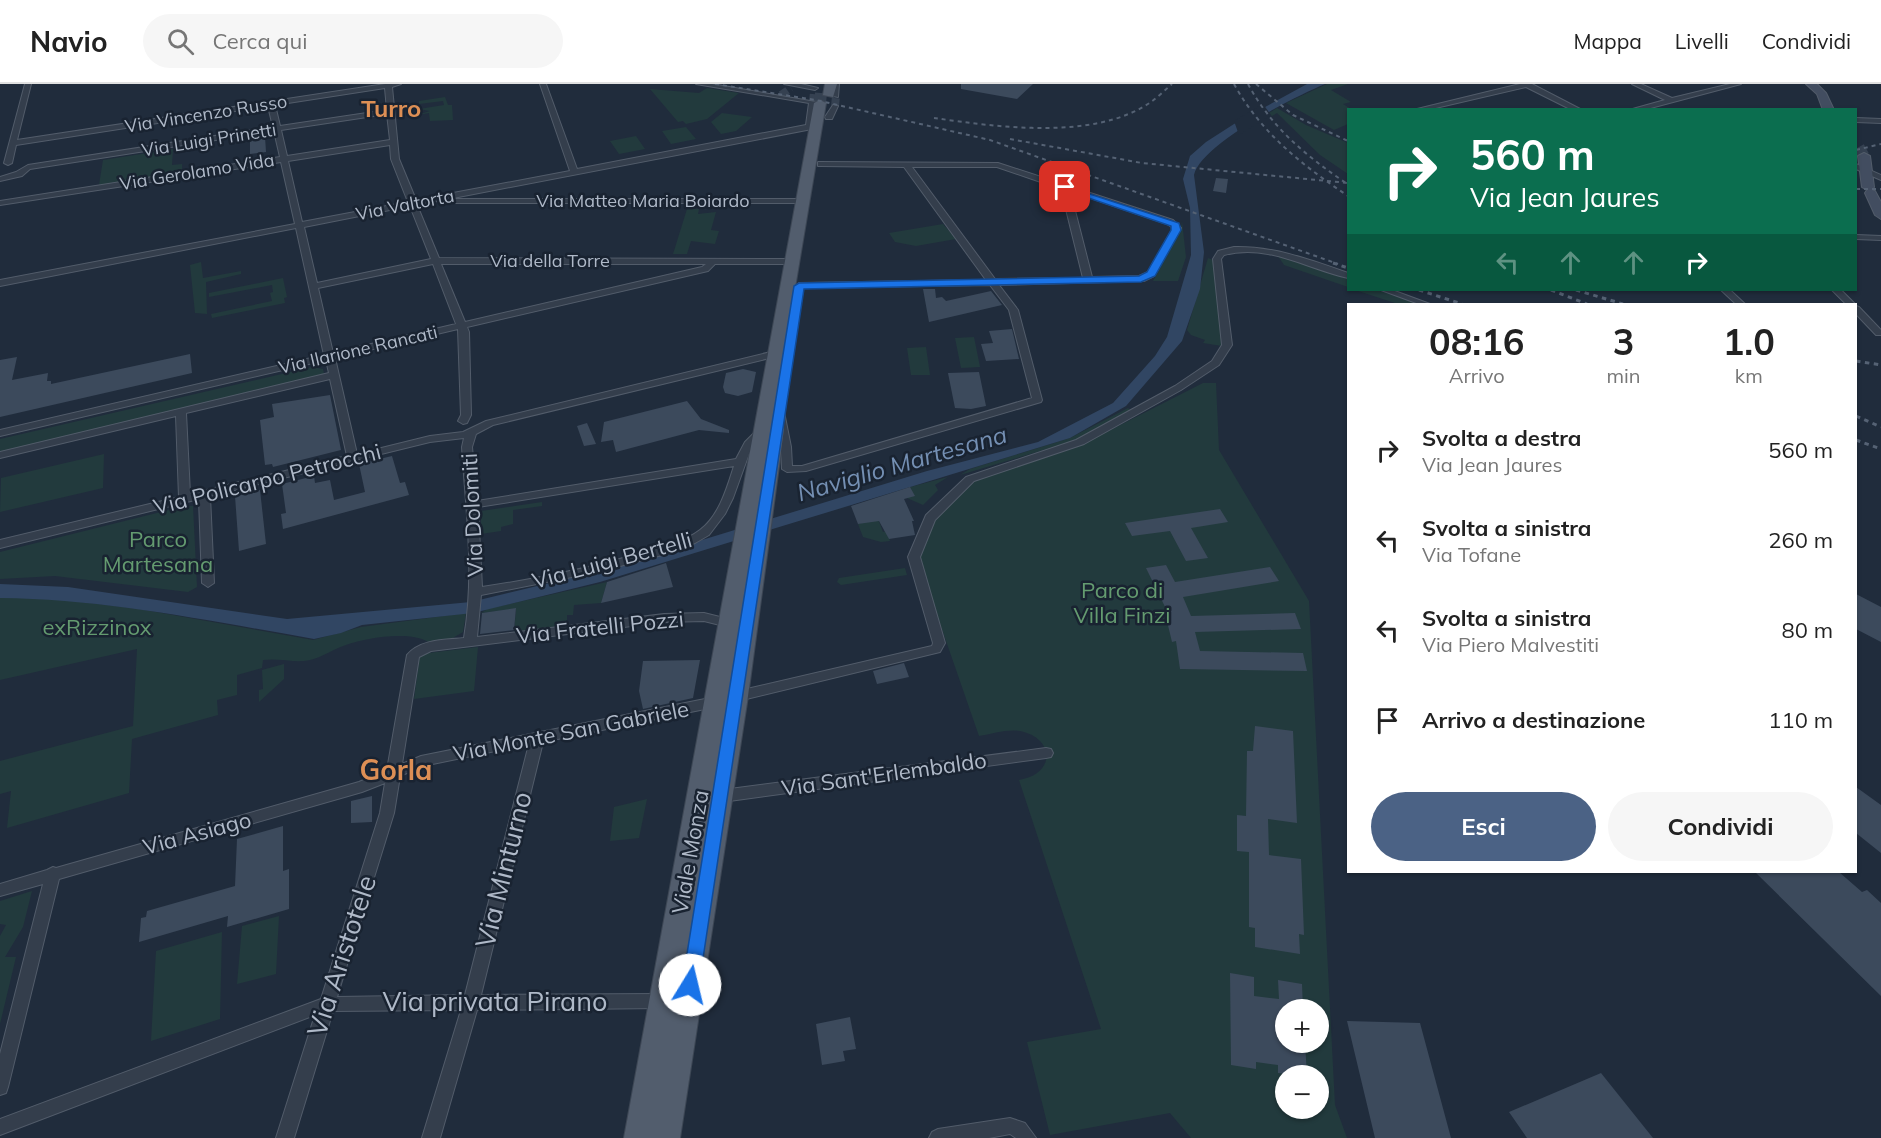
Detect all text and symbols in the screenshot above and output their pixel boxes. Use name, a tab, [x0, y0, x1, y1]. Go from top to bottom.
search box	[143, 14, 563, 68]
text: Navio	[30, 24, 107, 59]
icon: search	[164, 25, 197, 58]
text: Cerca qui	[212, 27, 307, 55]
text: Mappa	[1573, 28, 1642, 54]
text: Livelli	[1675, 28, 1729, 54]
text: Condividi	[1762, 28, 1851, 54]
street label: Via Vincenzo Russo	[123, 89, 289, 138]
district label: Turro	[361, 93, 421, 123]
street label: Via Luigi Prinetti	[140, 118, 278, 161]
text: 560 m	[1470, 128, 1595, 181]
icon: right	[1371, 132, 1449, 210]
street label: Via Gerolamo Vida	[118, 148, 276, 195]
pin	[1039, 161, 1090, 212]
icon: arrive	[1048, 170, 1081, 203]
text: Via Jean Jaures	[1470, 180, 1660, 214]
street label: Via Valtorta	[354, 184, 456, 225]
street label: Via Matteo Maria Boiardo	[536, 189, 750, 212]
icon: left	[1491, 246, 1524, 279]
icon: ahead	[1554, 246, 1587, 279]
icon: ahead	[1617, 246, 1650, 279]
icon: right	[1680, 246, 1713, 279]
street label: Via della Torre	[490, 249, 610, 272]
text: 08:16	[1429, 319, 1524, 364]
text: 3	[1613, 319, 1634, 364]
text: 1.0	[1723, 319, 1775, 364]
street label: Via Ilarione Rancati	[276, 320, 440, 379]
text: Arrivo	[1449, 363, 1505, 388]
text: min	[1607, 363, 1641, 388]
text: km	[1735, 363, 1763, 388]
water label: Naviglio Martesana	[793, 419, 1010, 507]
text: Svolta a destra	[1422, 424, 1581, 452]
icon: right	[1371, 434, 1404, 467]
text: 560 m	[1768, 436, 1833, 464]
street label: Via Policarpo Petrocchi	[150, 437, 384, 521]
street label: Via Dolomiti	[455, 452, 489, 578]
text: Via Jean Jaures	[1422, 452, 1562, 477]
text: Svolta a sinistra	[1422, 514, 1591, 542]
icon: left	[1371, 524, 1404, 557]
park label: Parco Martesana	[103, 525, 213, 578]
street label: Via Luigi Bertelli	[529, 525, 695, 595]
text: 260 m	[1768, 526, 1833, 554]
text: Via Tofane	[1422, 542, 1521, 567]
park label: Parco di Villa Finzi	[1073, 576, 1171, 629]
street label: Via Fratelli Pozzi	[515, 604, 685, 650]
text: Svolta a sinistra	[1422, 604, 1591, 632]
park label: exRizzinox	[42, 613, 152, 641]
icon: left	[1371, 614, 1404, 647]
text: 80 m	[1782, 616, 1833, 644]
text: Via Piero Malvestiti	[1422, 632, 1599, 657]
street label: Via Monte San Gabriele	[451, 694, 691, 768]
icon: arrive	[1371, 704, 1404, 737]
text: Arrivo a destinazione	[1422, 706, 1645, 734]
text: 110 m	[1768, 706, 1833, 734]
street label: Via Sant'Erlembaldo	[780, 746, 988, 802]
district label: Gorla	[360, 752, 432, 787]
street label: Via Minturno	[467, 788, 539, 952]
street label: Viale Monza	[665, 788, 715, 916]
button: Esci	[1371, 792, 1596, 861]
button: Condividi	[1608, 792, 1833, 861]
street label: Via Asiago	[140, 805, 254, 861]
street label: Via Aristotele	[299, 871, 383, 1041]
position arrow	[658, 953, 722, 1017]
street label: Via privata Pirano	[382, 984, 608, 1018]
map controls	[1275, 999, 1329, 1119]
button: +	[1275, 999, 1329, 1053]
button: −	[1275, 1065, 1329, 1119]

